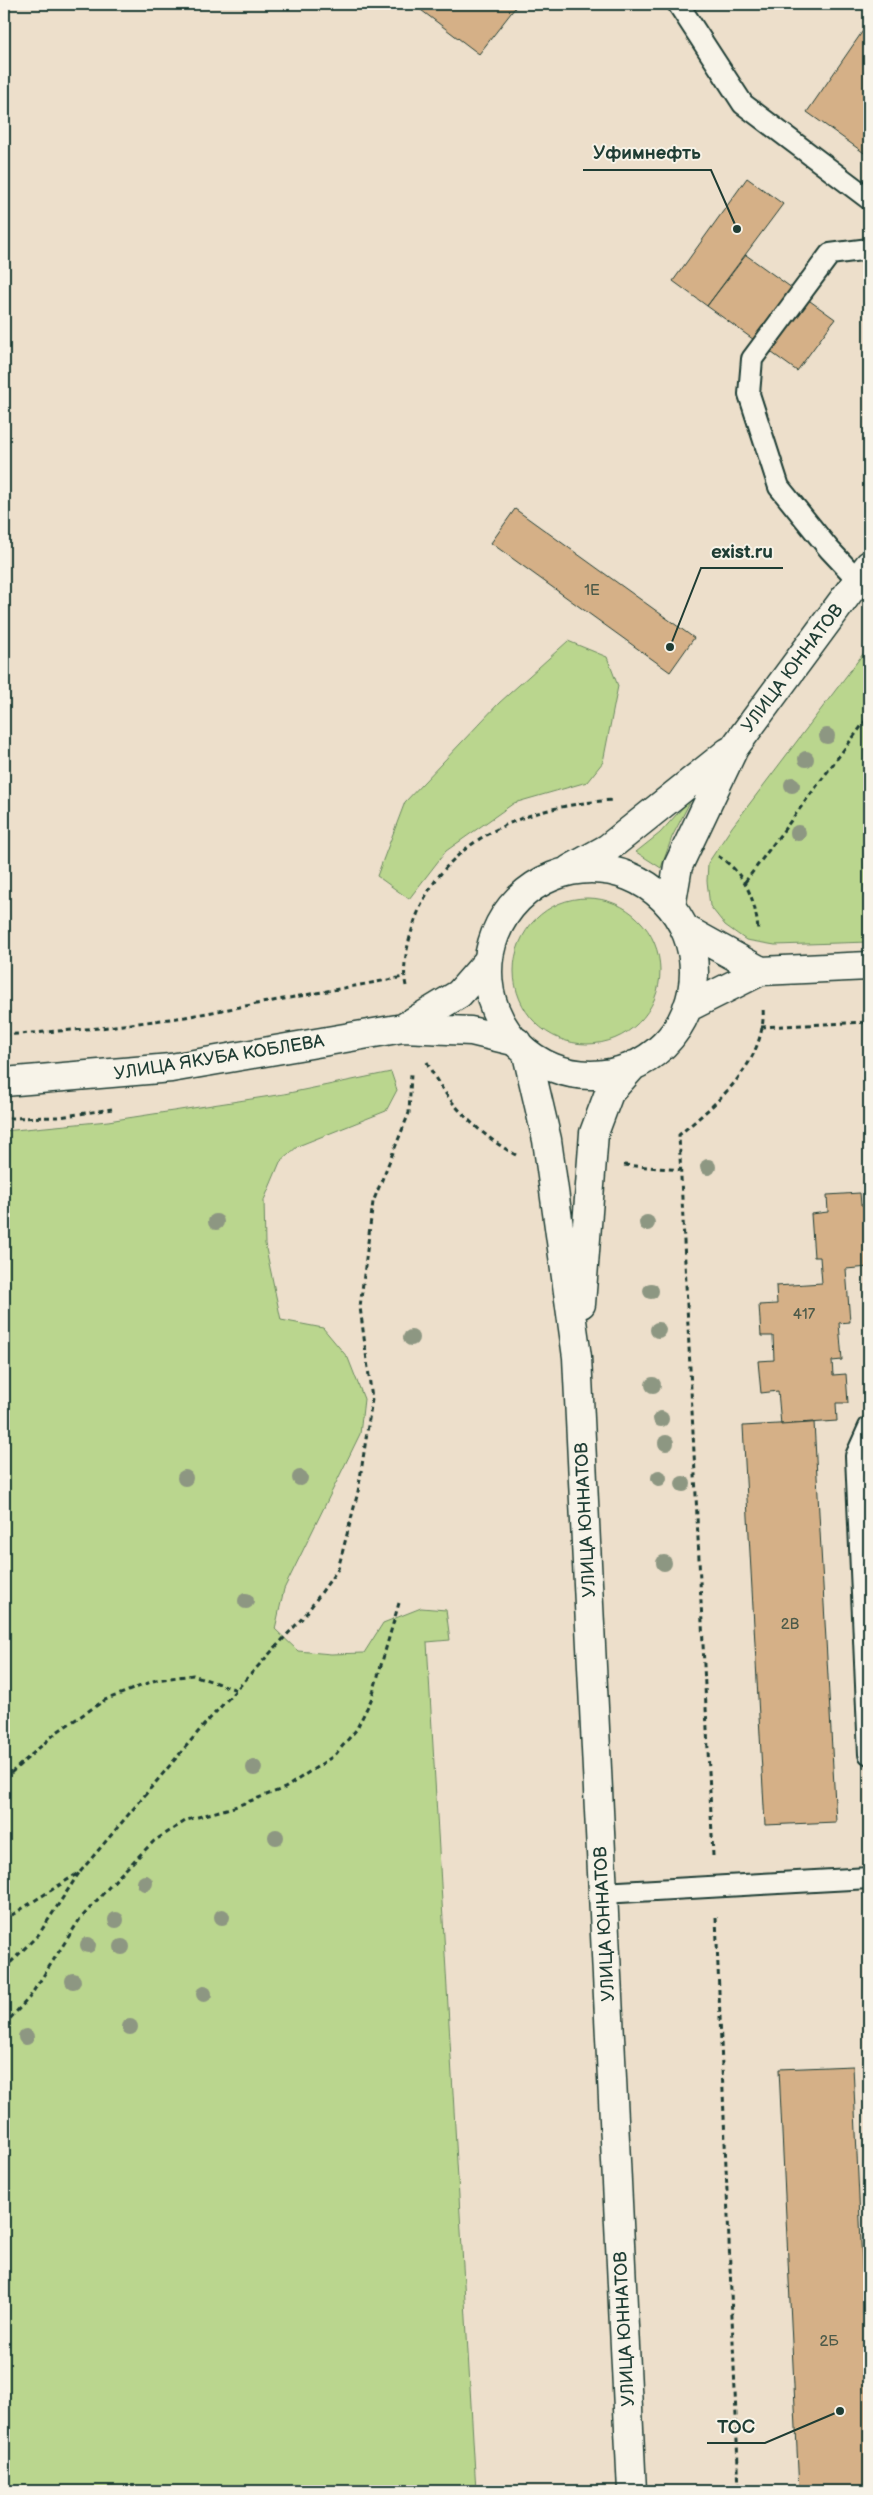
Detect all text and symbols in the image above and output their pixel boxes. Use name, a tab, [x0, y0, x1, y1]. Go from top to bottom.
callout: Уфимнефть	[583, 136, 711, 170]
text: Уфимнефть	[593, 142, 701, 165]
callout: exist.ru	[701, 534, 783, 568]
text: exist.ru	[711, 541, 773, 564]
house number: 1Е	[584, 581, 600, 600]
street label: УЛИЦА ЮННАТОВ	[737, 600, 848, 737]
street label: УЛИЦА ЯКУБА КОБЛЕВА	[112, 1030, 326, 1084]
house number: 417	[793, 1305, 816, 1324]
street label: УЛИЦА ЮННАТОВ	[571, 1442, 600, 1598]
house number: 2В	[781, 1615, 800, 1634]
street label: УЛИЦА ЮННАТОВ	[590, 1846, 619, 2002]
street label: УЛИЦА ЮННАТОВ	[610, 2251, 639, 2407]
house number: 2Б	[819, 2332, 839, 2351]
callout: ТОС	[707, 2409, 765, 2443]
text: ТОС	[717, 2416, 755, 2439]

